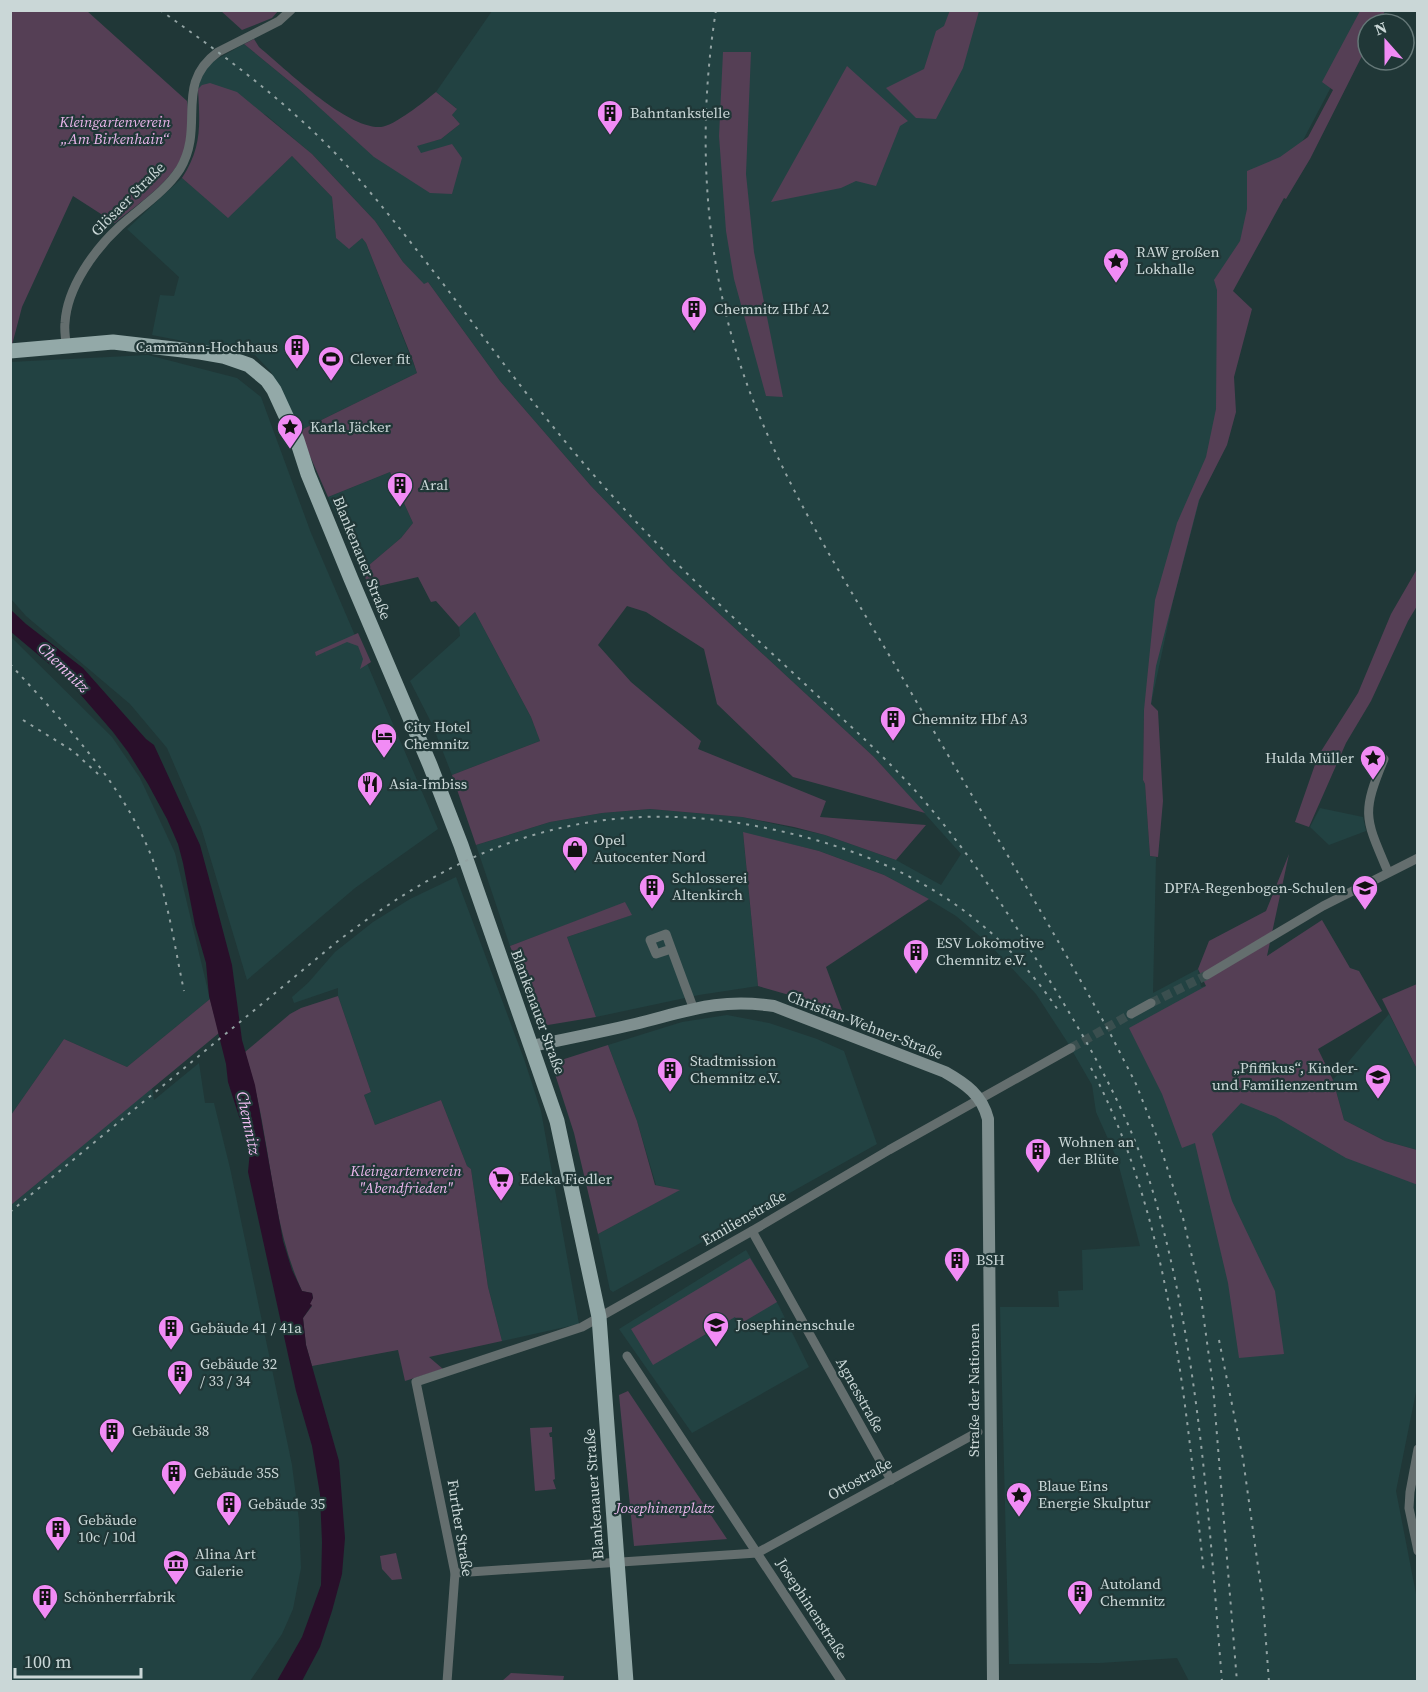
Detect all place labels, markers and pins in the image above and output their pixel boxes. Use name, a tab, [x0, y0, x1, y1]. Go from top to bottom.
building icon: Bahntankstelle	[595, 98, 625, 136]
place label: Bahntankstelle	[630, 102, 731, 123]
place label: RAW großen Lokhalle	[1136, 241, 1220, 279]
place icon: RAW großen Lokhalle	[1101, 246, 1131, 284]
building icon: Chemnitz Hbf A2	[679, 294, 709, 332]
place label: Chemnitz Hbf A2	[714, 298, 829, 319]
building icon: Cammann-Hochhaus	[282, 332, 312, 370]
place label: Cammann-Hochhaus	[136, 336, 278, 357]
sports icon: Clever fit	[316, 344, 346, 382]
place label: Clever fit	[350, 348, 410, 369]
place icon: Karla Jäcker	[275, 412, 305, 450]
place label: Karla Jäcker	[310, 416, 392, 437]
building icon: Aral	[385, 470, 415, 508]
place label: Aral	[420, 474, 449, 495]
building icon: Chemnitz Hbf A3	[878, 704, 908, 742]
place label: Chemnitz Hbf A3	[912, 708, 1027, 729]
place label: City Hotel Chemnitz	[404, 716, 471, 754]
hotel icon: City Hotel Chemnitz	[369, 721, 399, 759]
place icon: Hulda Müller	[1358, 743, 1388, 781]
place label: Hulda Müller	[1265, 747, 1355, 768]
restaurant icon: Asia-Imbiss	[355, 769, 385, 807]
place label: Asia-Imbiss	[389, 773, 467, 794]
place label: Opel Autocenter Nord	[594, 829, 706, 867]
shop icon: Opel Autocenter Nord	[560, 834, 590, 872]
place label: Schlosserei Altenkirch	[672, 867, 748, 905]
building icon: Schlosserei Altenkirch	[637, 872, 667, 910]
school or university icon: DPFA-Regenbogen-Schulen	[1350, 873, 1380, 911]
place label: DPFA-Regenbogen-Schulen	[1164, 877, 1346, 898]
place label: ESV Lokomotive Chemnitz e.V.	[936, 932, 1044, 970]
building icon: ESV Lokomotive Chemnitz e.V.	[901, 937, 931, 975]
place label: Stadtmission Chemnitz e.V.	[690, 1050, 781, 1088]
building icon: Stadtmission Chemnitz e.V.	[655, 1055, 685, 1093]
place label: „Pfiffikus“, Kinder- und Familienzentrum	[1212, 1057, 1358, 1095]
school or university icon: „Pfiffikus“, Kinder- und Familienzentrum	[1363, 1062, 1393, 1100]
place label: Wohnen an der Blüte	[1058, 1131, 1134, 1169]
building icon: Wohnen an der Blüte	[1023, 1136, 1053, 1174]
supermarket icon: Edeka Fiedler	[486, 1164, 516, 1202]
place label: Edeka Fiedler	[520, 1168, 613, 1189]
building icon: BSH	[942, 1245, 972, 1283]
place label: BSH	[976, 1249, 1005, 1270]
school or university icon: Josephinenschule	[701, 1310, 731, 1348]
building icon: Gebäude 41 / 41a	[156, 1313, 186, 1351]
place label: Josephinenschule	[735, 1314, 855, 1335]
place label: Gebäude 41 / 41a	[190, 1317, 302, 1338]
place label: Gebäude 32 / 33 / 34	[200, 1353, 277, 1391]
building icon: Gebäude 32 / 33 / 34	[165, 1358, 195, 1396]
building icon: Gebäude 38	[97, 1416, 127, 1454]
place label: Gebäude 38	[132, 1420, 209, 1441]
building icon: Gebäude 35S	[159, 1458, 189, 1496]
place label: Gebäude 35S	[194, 1462, 279, 1483]
place label: Blaue Eins Energie Skulptur	[1038, 1475, 1151, 1513]
place icon: Blaue Eins Energie Skulptur	[1004, 1480, 1034, 1518]
building icon: Gebäude 35	[214, 1489, 244, 1527]
place label: Gebäude 35	[248, 1493, 325, 1514]
place label: Gebäude 10c / 10d	[78, 1509, 137, 1547]
building icon: Gebäude 10c / 10d	[43, 1514, 73, 1552]
place label: Alina Art Galerie	[195, 1543, 256, 1581]
museum icon: Alina Art Galerie	[161, 1548, 191, 1586]
place label: Autoland Chemnitz	[1100, 1573, 1165, 1611]
building icon: Autoland Chemnitz	[1065, 1578, 1095, 1616]
building icon: Schönherrfabrik	[30, 1582, 60, 1620]
place label: Schönherrfabrik	[64, 1586, 176, 1607]

